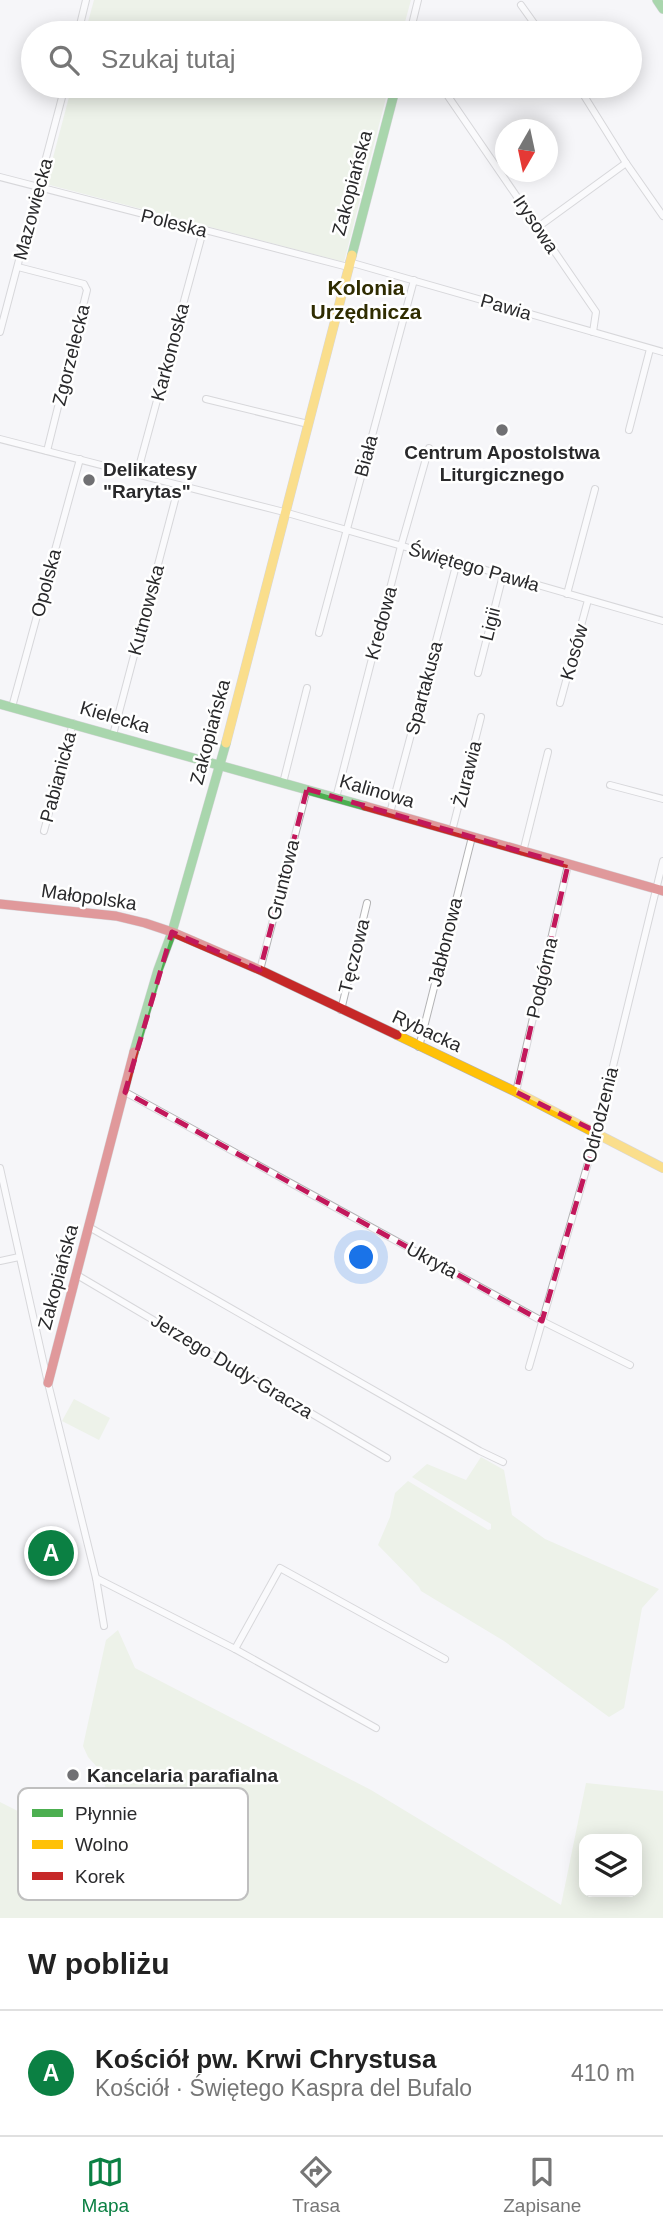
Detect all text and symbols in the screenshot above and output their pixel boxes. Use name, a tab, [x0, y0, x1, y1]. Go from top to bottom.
search box	[21, 21, 642, 98]
icon: search	[45, 41, 83, 79]
text: Szukaj tutaj	[101, 44, 235, 74]
north arrow	[495, 119, 558, 182]
street label: Zakopiańska	[328, 128, 376, 238]
street label: Mazowiecka	[9, 155, 57, 262]
street label: Irysowa	[509, 191, 563, 257]
street label: Poleska	[139, 205, 210, 241]
district label: Kolonia Urzędnicza	[311, 276, 422, 323]
street label: Pawia	[478, 290, 534, 324]
street label: Karkonoska	[147, 300, 193, 403]
street label: Zgorzelecka	[48, 302, 94, 408]
marker: Centrum Apostolstwa Liturgicznego	[494, 422, 510, 438]
street label: Biała	[350, 432, 382, 479]
place label: Centrum Apostolstwa Liturgicznego	[404, 442, 600, 485]
place label: Delikatesy "Rarytas"	[103, 459, 197, 502]
marker: Delikatesy "Rarytas"	[81, 472, 97, 488]
street label: Świętego Pawła	[406, 538, 542, 596]
street label: Opolska	[27, 546, 65, 619]
street label: Kutnowska	[124, 562, 168, 658]
street label: Kredowa	[361, 584, 401, 662]
street label: Ligii	[476, 605, 504, 643]
street label: Kosów	[556, 621, 592, 682]
street label: Spartakusa	[401, 638, 447, 737]
street label: Zakopiańska	[186, 677, 234, 787]
street label: Kielecka	[78, 697, 153, 737]
street label: Pabianicka	[36, 729, 80, 825]
street label: Żurawia	[449, 738, 485, 809]
street label: Kalinowa	[337, 770, 417, 812]
street label: Gruntowa	[263, 837, 303, 923]
street label: Małopolska	[40, 880, 138, 914]
street label: Jabłonowa	[424, 895, 466, 989]
street label: Tęczowa	[335, 916, 373, 995]
street label: Podgórna	[523, 935, 562, 1021]
street label: Rybacka	[389, 1006, 465, 1056]
street label: Odrodzenia	[578, 1064, 622, 1165]
street label: Zakopiańska	[34, 1222, 82, 1332]
street label: Ukryta	[403, 1238, 461, 1283]
your location	[344, 1240, 378, 1274]
street label: Jerzego Dudy-Gracza	[147, 1309, 317, 1423]
pin: A	[28, 1527, 74, 1579]
place label: Kancelaria parafialna	[87, 1765, 279, 1786]
marker: Kancelaria parafialna	[65, 1767, 81, 1783]
legend	[18, 1788, 248, 1900]
text: Płynnie	[75, 1803, 137, 1824]
text: Wolno	[75, 1834, 129, 1855]
map controls	[579, 1834, 642, 1897]
button: layers	[579, 1834, 642, 1897]
text: Korek	[75, 1866, 125, 1887]
text: W pobliżu	[28, 1947, 170, 1980]
text: Kościół pw. Krwi Chrystusa	[95, 2044, 436, 2074]
text: A	[43, 2060, 59, 2086]
text: 410 m	[571, 2060, 635, 2086]
text: Kościół · Świętego Kaspra del Bufalo	[95, 2075, 472, 2101]
tab: Mapa	[82, 2153, 129, 2217]
tab: Trasa	[292, 2153, 340, 2217]
tab: Zapisane	[503, 2153, 581, 2217]

